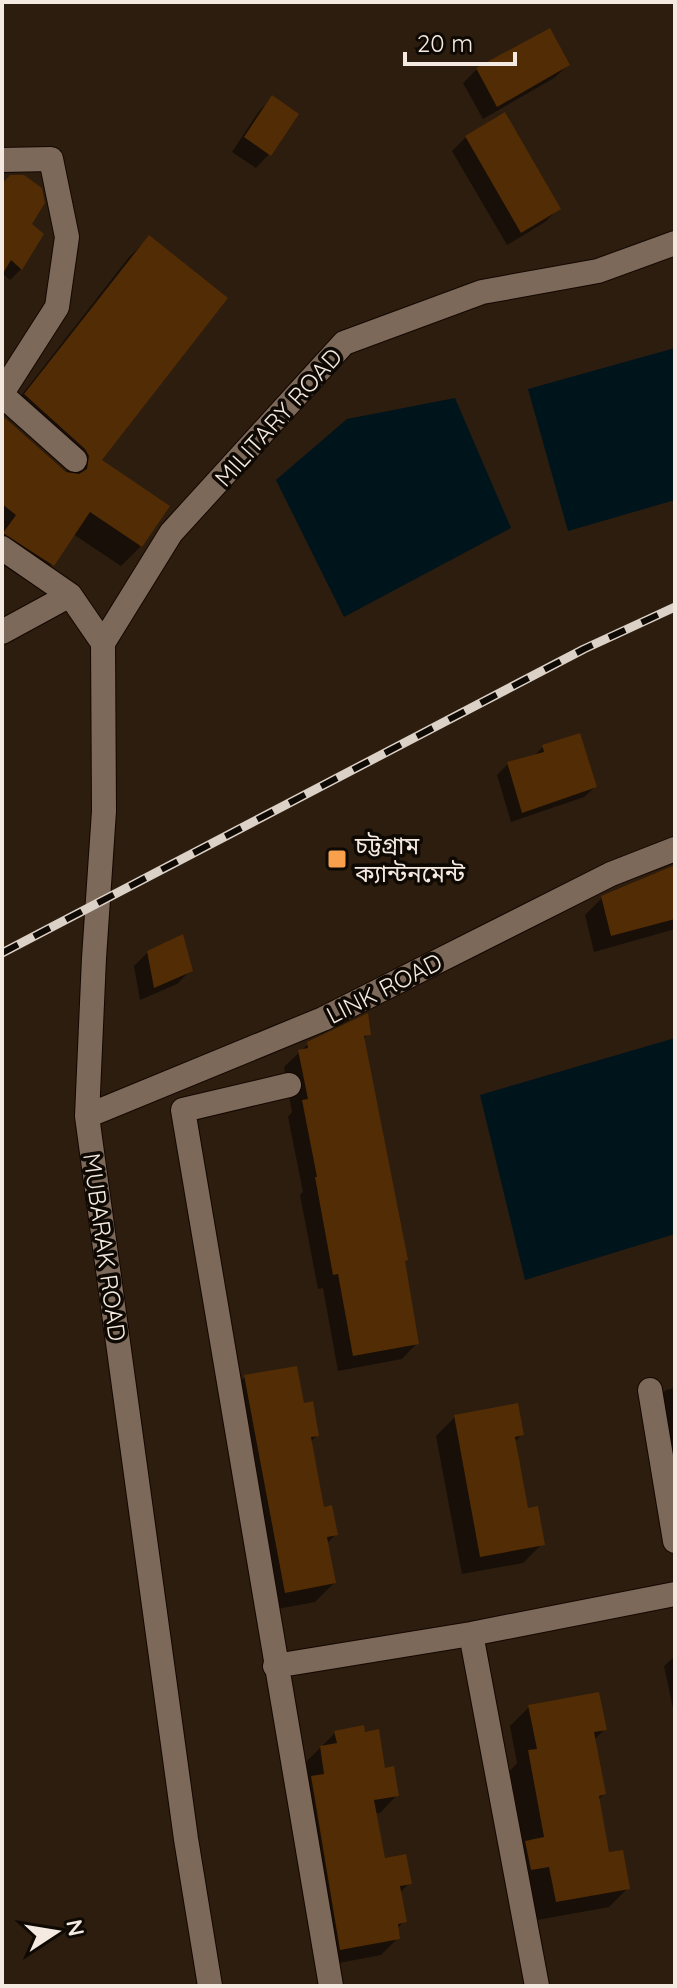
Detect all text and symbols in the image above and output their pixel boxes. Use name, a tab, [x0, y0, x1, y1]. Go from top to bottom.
scale bar	[405, 16, 515, 66]
text: 20 m	[417, 28, 473, 58]
street label: MILITARY ROAD	[208, 342, 348, 492]
place label: চট্টগ্রাম ক্যান্টনমেন্ট	[354, 830, 465, 888]
marker: চট্টগ্রাম ক্যান্টনমেন্ট	[326, 848, 348, 870]
street label: LINK ROAD	[321, 946, 447, 1030]
street label: MUBARAK ROAD	[77, 1151, 133, 1343]
north arrow	[16, 1892, 96, 1972]
text: N	[60, 1917, 91, 1939]

